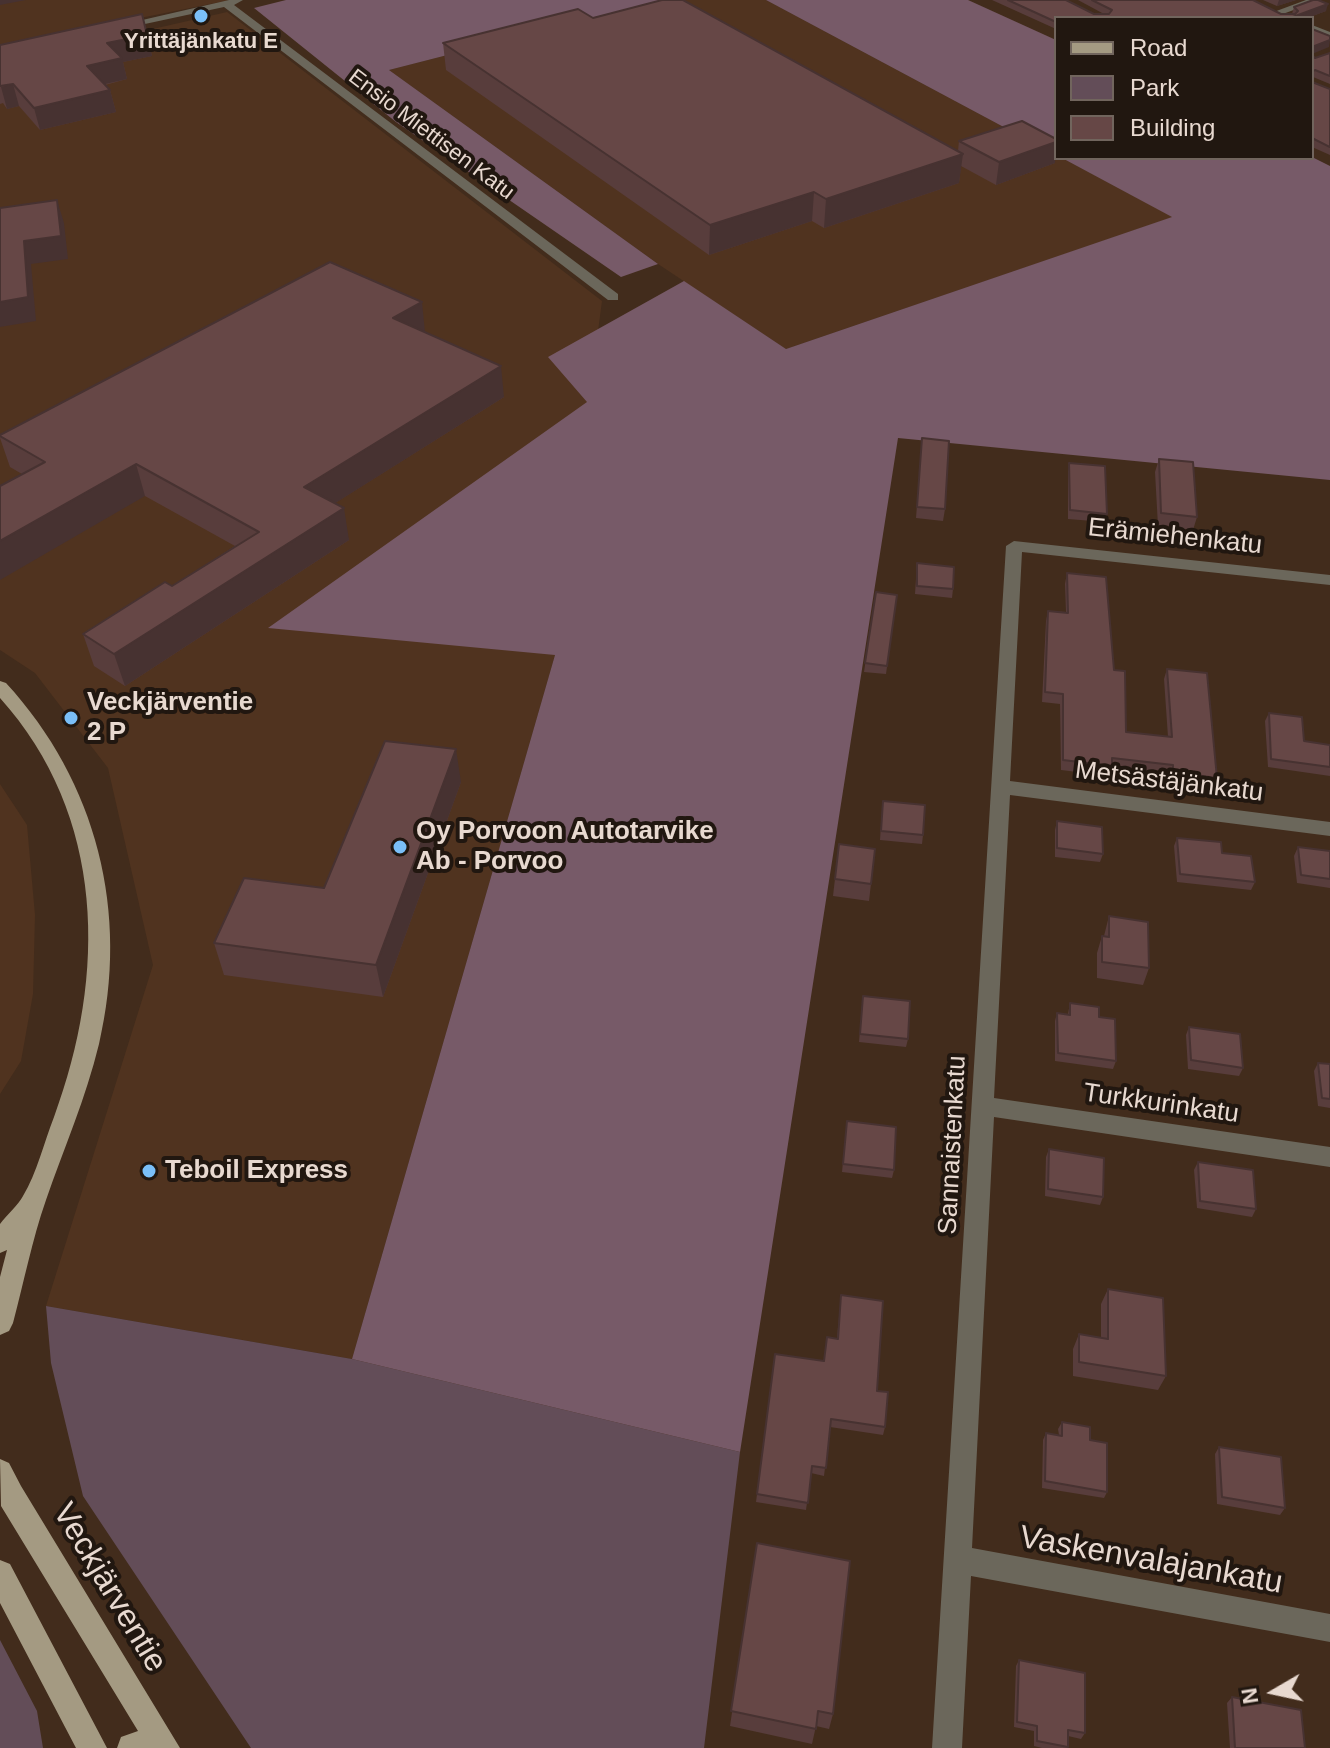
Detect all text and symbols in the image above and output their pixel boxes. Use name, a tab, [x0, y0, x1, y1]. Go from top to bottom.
marker: Yrittäjänkatu E	[192, 7, 210, 25]
legend	[1054, 16, 1314, 160]
place label: Yrittäjänkatu E	[124, 29, 278, 55]
text: Road	[1130, 34, 1187, 61]
street label: Ensio Miettisen Katu	[343, 64, 519, 206]
text: Park	[1130, 74, 1179, 101]
text: Building	[1130, 114, 1215, 141]
street label: Erämiehenkatu	[1086, 512, 1264, 562]
place label: Veckjärventie 2 P	[87, 687, 253, 748]
marker: Veckjärventie 2 P	[62, 709, 80, 727]
street label: Metsästäjänkatu	[1073, 755, 1265, 809]
place label: Oy Porvoon Autotarvike Ab - Porvoo	[416, 816, 714, 878]
marker: Oy Porvoon Autotarvike Ab - Porvoo	[391, 838, 409, 856]
street label: Sannaistenkatu	[933, 1055, 973, 1235]
street label: Turkkurinkatu	[1081, 1078, 1241, 1130]
place label: Teboil Express	[165, 1155, 348, 1187]
marker: Teboil Express	[140, 1162, 158, 1180]
street label: Veckjärventie	[44, 1497, 174, 1679]
street label: Vaskenvalajankatu	[1017, 1519, 1285, 1603]
north arrow	[1234, 1652, 1314, 1732]
text: N	[1236, 1686, 1263, 1706]

